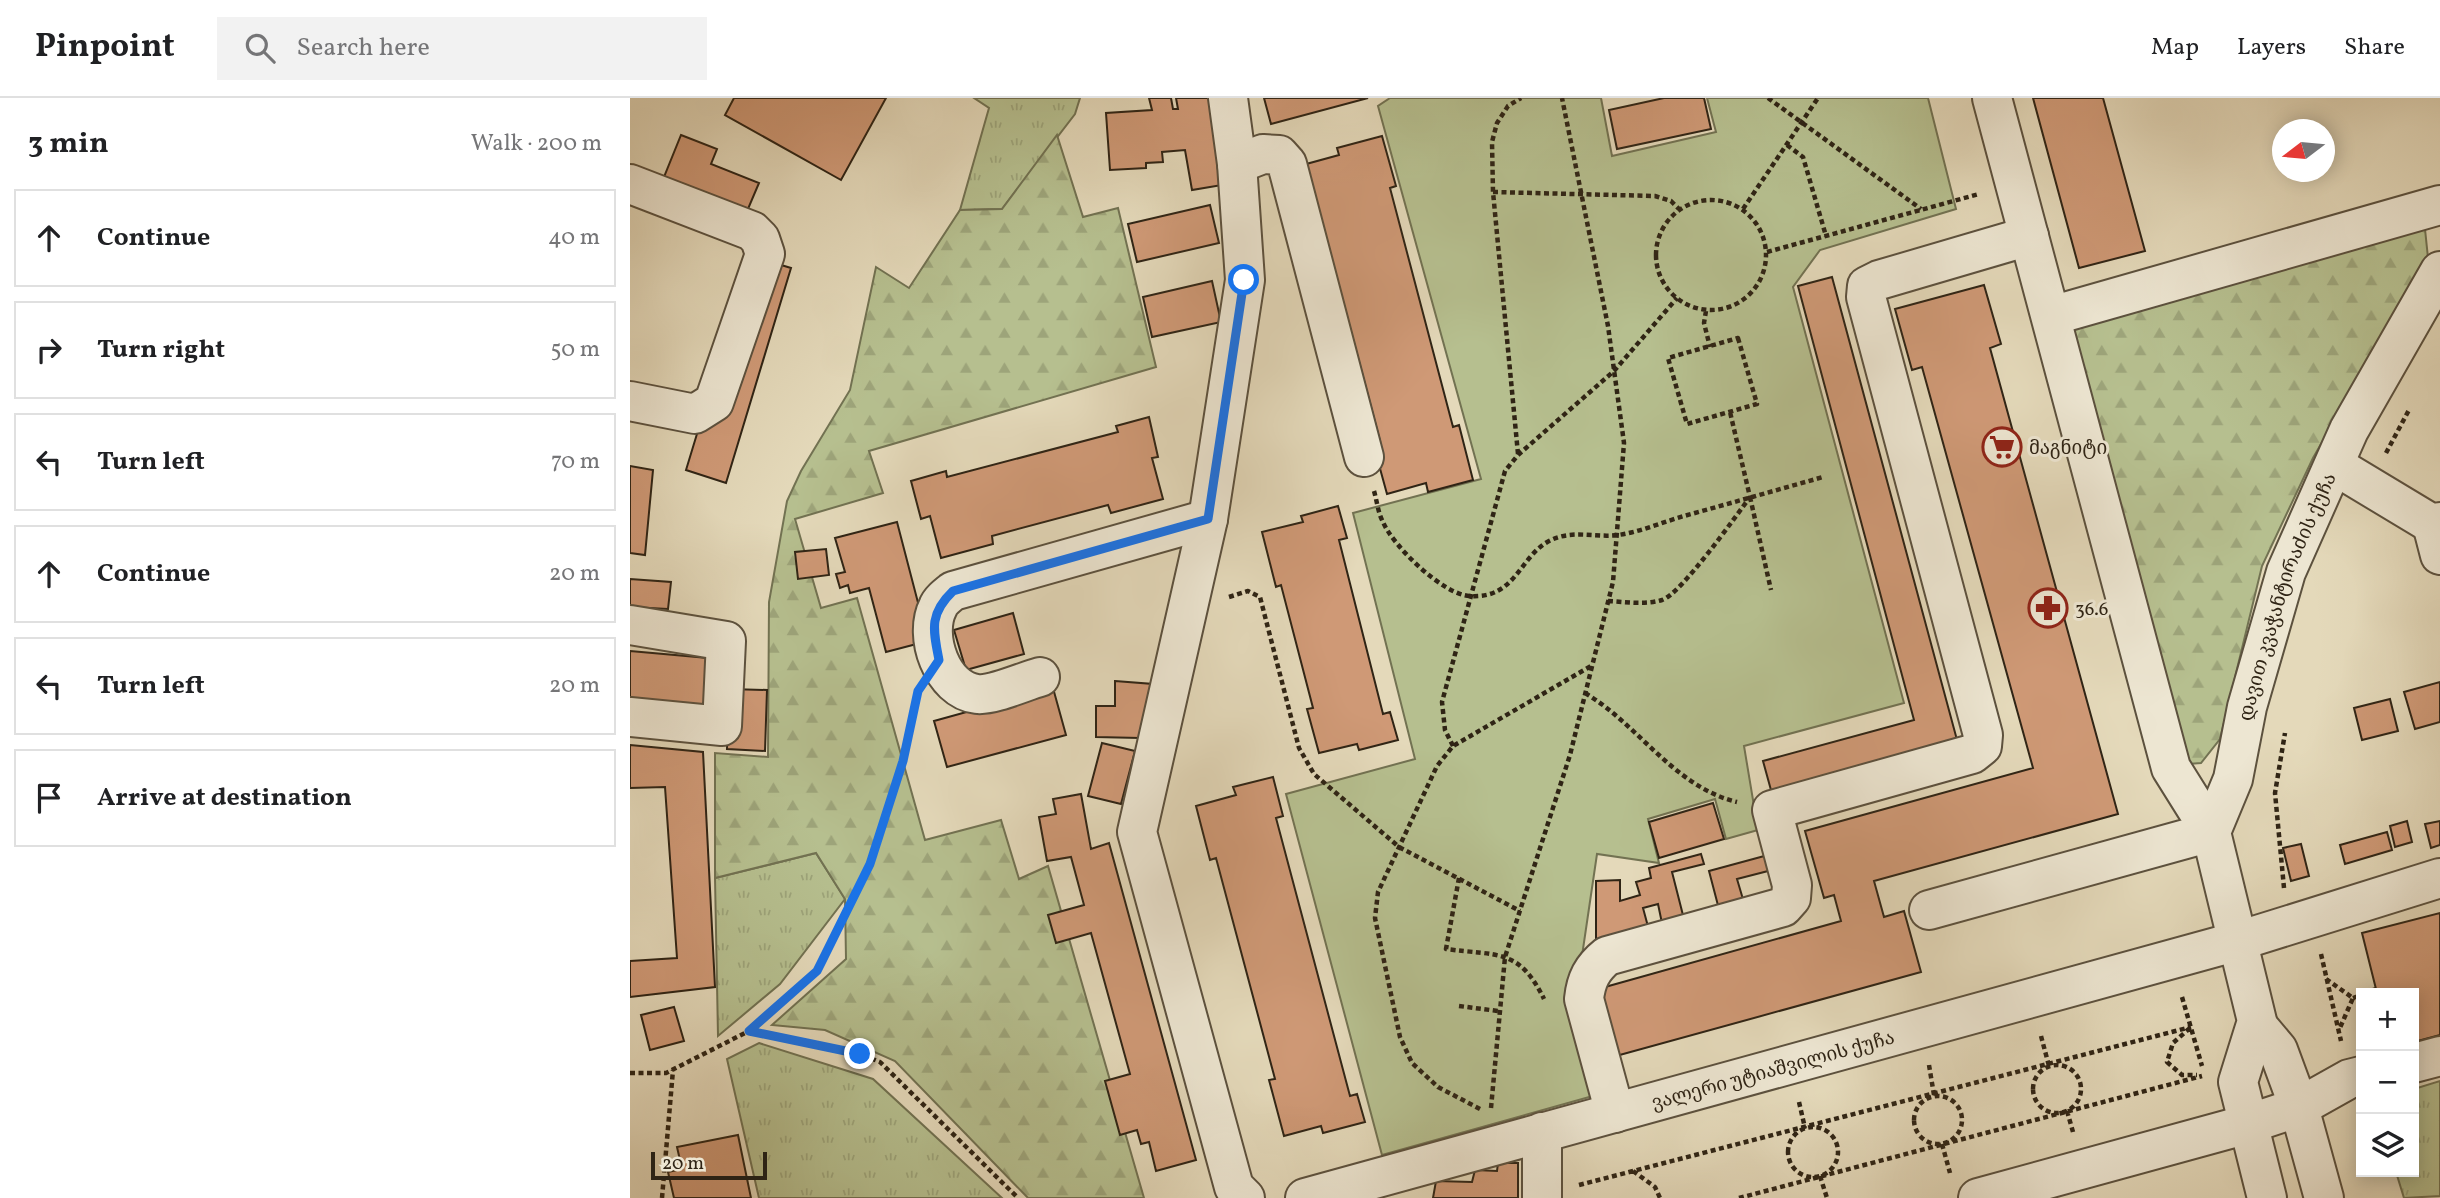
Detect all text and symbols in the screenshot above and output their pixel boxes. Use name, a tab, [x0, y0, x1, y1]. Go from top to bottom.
search box	[217, 17, 707, 80]
text: Pinpoint	[35, 25, 175, 71]
icon: search	[241, 29, 279, 67]
text: Search here	[297, 30, 430, 66]
text: Map	[2151, 31, 2199, 65]
text: Layers	[2237, 31, 2306, 65]
text: Share	[2344, 31, 2405, 65]
north arrow	[2272, 119, 2335, 182]
text: 3 min	[28, 123, 109, 165]
text: Walk · 200 m	[471, 128, 602, 160]
icon: ahead	[30, 219, 68, 257]
text: Continue	[97, 220, 210, 256]
text: 40 m	[548, 222, 600, 254]
route start	[1228, 264, 1259, 295]
icon: right	[30, 331, 68, 369]
text: Turn right	[97, 332, 225, 368]
text: 50 m	[551, 334, 600, 366]
supermarket icon: მაგნიტი	[1981, 426, 2023, 468]
place label: მაგნიტი	[2029, 436, 2107, 462]
icon: left	[30, 443, 68, 481]
text: Turn left	[97, 444, 205, 480]
text: 70 m	[551, 446, 600, 478]
street label: დავით კვაჭანტირაძის ქუჩა	[2234, 469, 2343, 723]
icon: ahead	[30, 555, 68, 593]
text: Continue	[97, 556, 210, 592]
text: 20 m	[549, 558, 600, 590]
pharmacy icon: 36.6	[2027, 587, 2069, 629]
place label: 36.6	[2075, 597, 2108, 623]
icon: left	[30, 667, 68, 705]
text: Turn left	[97, 668, 205, 704]
text: 20 m	[549, 670, 600, 702]
icon: arrive	[30, 779, 68, 817]
text: Arrive at destination	[97, 780, 352, 816]
map controls	[2356, 988, 2419, 1177]
button: +	[2356, 988, 2419, 1051]
street label: ვალერი უტიაშვილის ქუჩა	[1649, 1025, 1898, 1117]
route end	[844, 1038, 875, 1069]
button: −	[2356, 1051, 2419, 1114]
button: layers	[2356, 1114, 2419, 1177]
scale bar	[651, 1149, 766, 1181]
text: 20 m	[662, 1151, 704, 1177]

